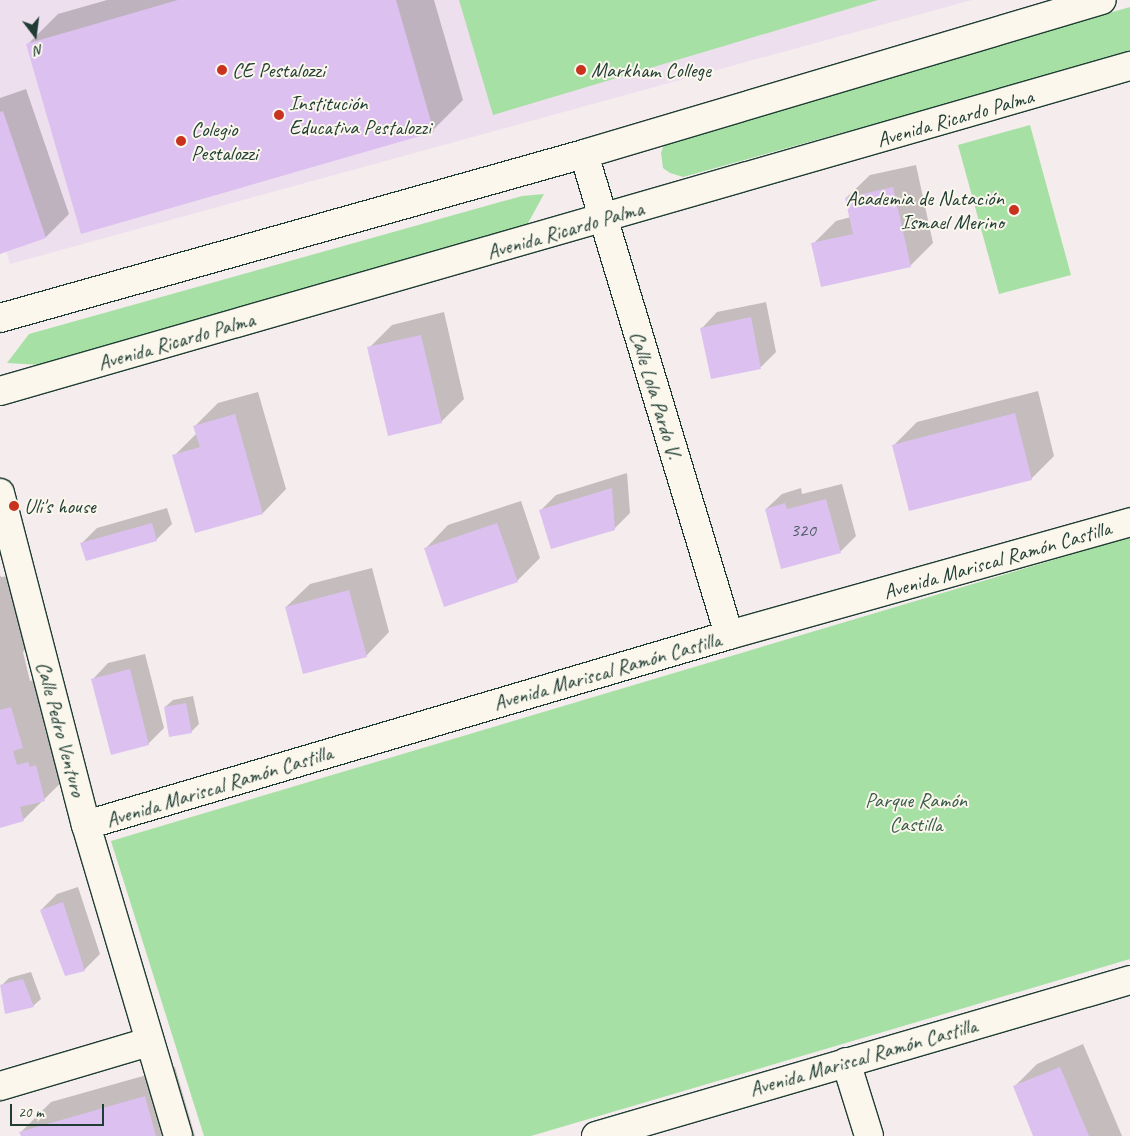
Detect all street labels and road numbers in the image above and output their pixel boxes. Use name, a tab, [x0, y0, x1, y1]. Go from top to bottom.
street label: Avenida Ricardo Palma	[874, 84, 1036, 152]
street label: Avenida Ricardo Palma	[484, 196, 646, 264]
street label: Avenida Ricardo Palma	[95, 307, 257, 375]
street label: Calle Lola Pardo V.	[625, 328, 687, 462]
street label: Avenida Mariscal Ramón Castilla	[881, 516, 1113, 604]
street label: Avenida Mariscal Ramón Castilla	[491, 627, 723, 715]
street label: Calle Pedro Venturo	[31, 659, 91, 799]
street label: Avenida Mariscal Ramón Castilla	[103, 740, 335, 832]
street label: Avenida Mariscal Ramón Castilla	[747, 1013, 979, 1101]

